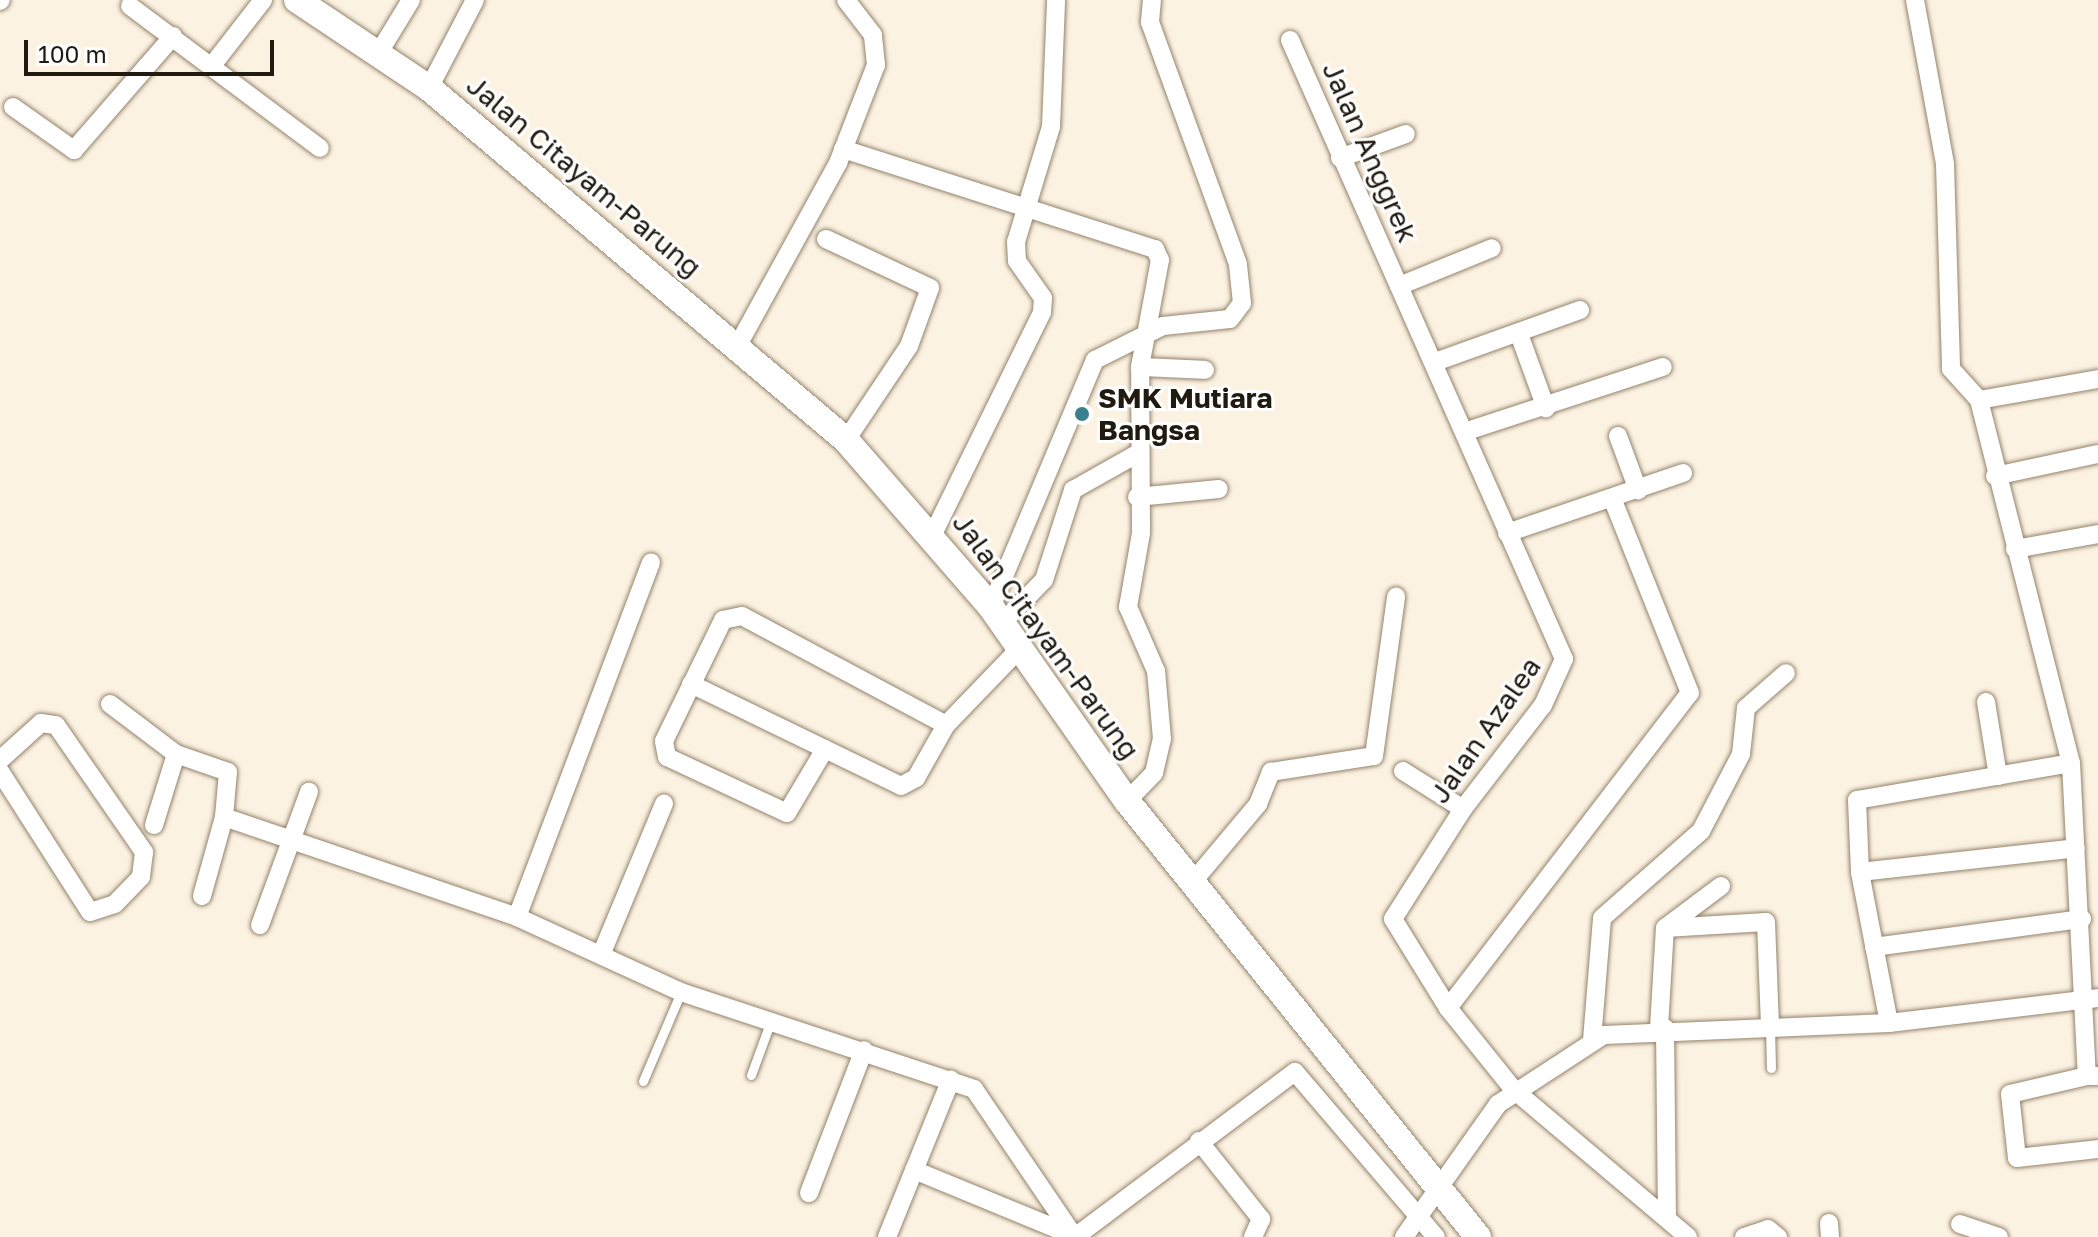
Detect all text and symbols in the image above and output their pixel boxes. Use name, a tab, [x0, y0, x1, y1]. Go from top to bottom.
scale bar	[28, 24, 278, 74]
text: 100 m	[38, 39, 107, 68]
street label: Jalan Anggrek	[1315, 57, 1425, 247]
street label: Jalan Citayam-Parung	[460, 68, 708, 284]
place label: SMK Mutiara Bangsa	[1098, 381, 1272, 447]
marker: SMK Mutiara Bangsa	[1073, 405, 1091, 423]
street label: Jalan Citayam-Parung	[946, 507, 1146, 765]
street label: Jalan Azalea	[1422, 651, 1548, 809]

